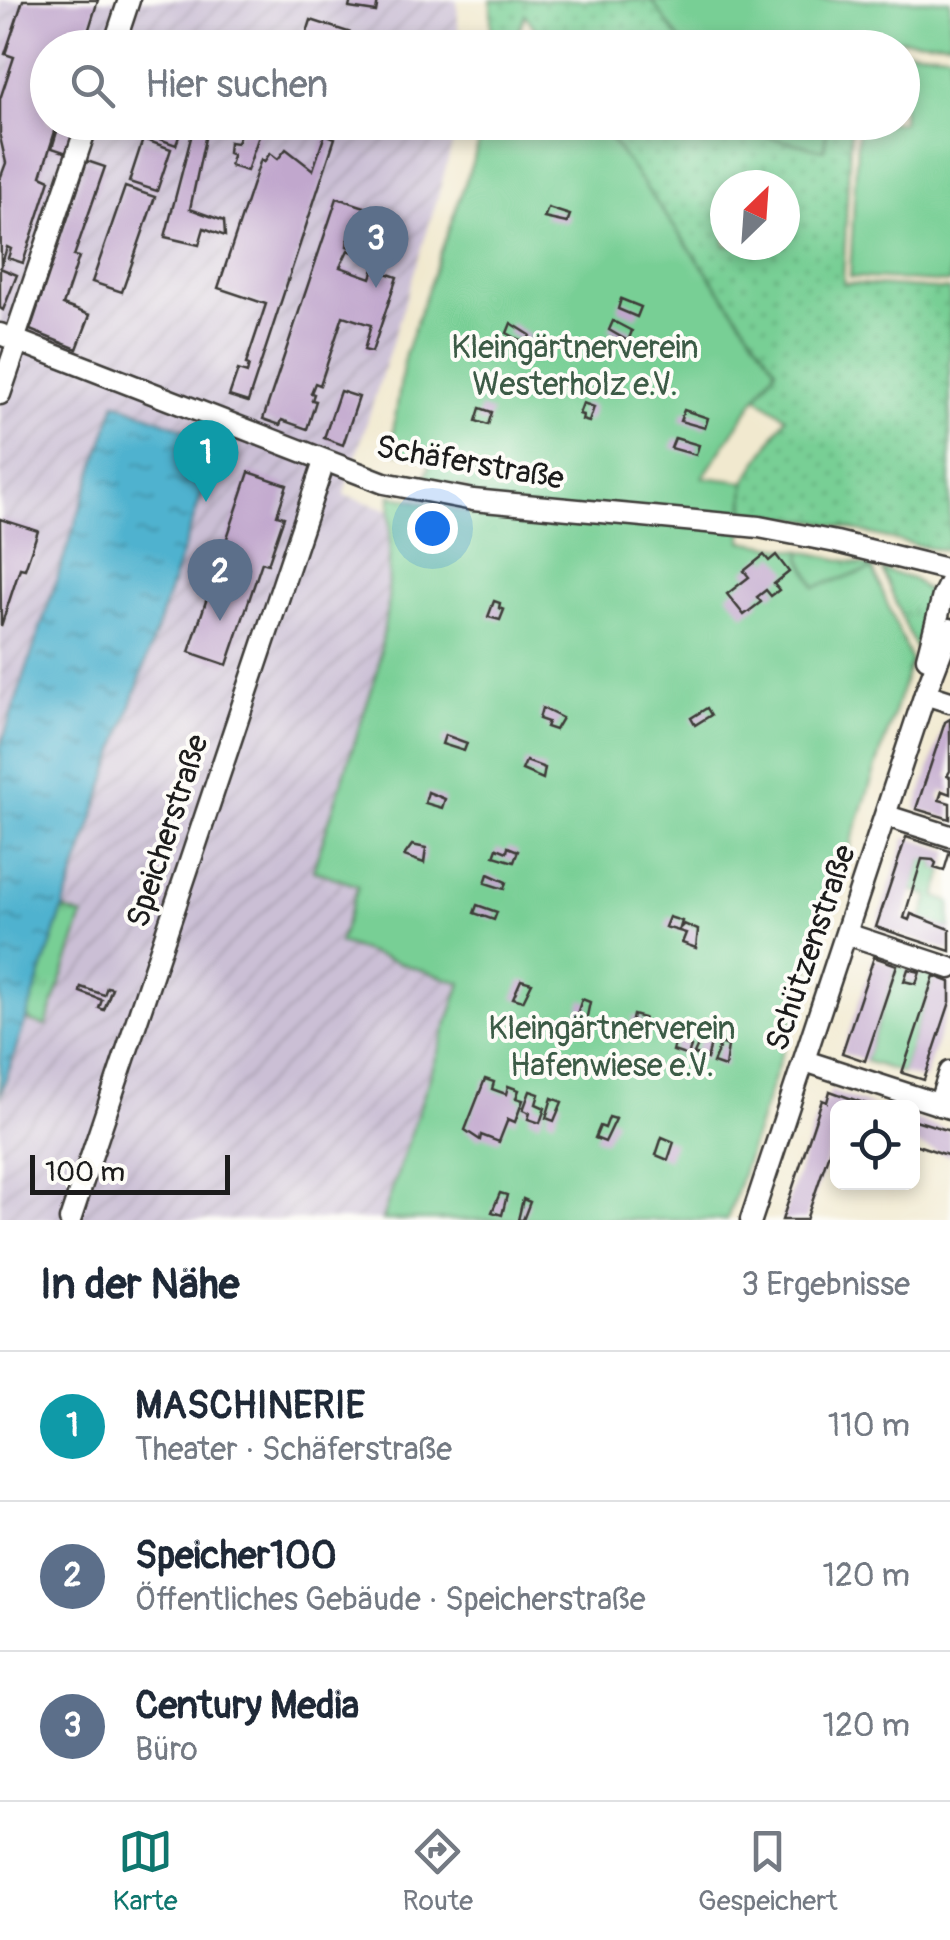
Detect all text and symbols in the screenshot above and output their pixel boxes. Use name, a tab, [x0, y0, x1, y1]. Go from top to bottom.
search box	[30, 30, 920, 140]
icon: search	[65, 58, 120, 113]
text: Hier suchen	[145, 61, 328, 109]
north arrow	[710, 170, 800, 260]
pin: 3	[344, 206, 408, 288]
park label: Kleingärtnerverein Westerholz e.V.	[451, 328, 699, 405]
pin: 1	[174, 420, 238, 502]
street label: Schäferstraße	[373, 427, 567, 499]
your location	[407, 503, 458, 554]
pin: 2	[188, 538, 252, 621]
street label: Speicherstraße	[118, 729, 218, 932]
street label: Schützenstraße	[757, 839, 865, 1056]
park label: Kleingärtnerverein Hafenwiese e.V.	[488, 1009, 736, 1086]
map controls	[830, 1100, 920, 1190]
button: locate	[830, 1100, 920, 1190]
scale bar	[30, 1150, 230, 1194]
text: 100 m	[45, 1155, 125, 1190]
text: In der Nähe	[40, 1259, 239, 1311]
text: 3 Ergebnisse	[741, 1265, 910, 1305]
text: MASCHINERIE	[135, 1382, 365, 1430]
text: 1	[66, 1406, 79, 1446]
text: 110 m	[828, 1406, 910, 1446]
text: Theater · Schäferstraße	[135, 1430, 452, 1470]
text: Speicher100	[135, 1532, 337, 1580]
text: 2	[64, 1556, 81, 1596]
text: 120 m	[822, 1556, 910, 1596]
text: Öffentliches Gebäude · Speicherstraße	[135, 1580, 645, 1620]
text: Century Media	[135, 1682, 359, 1730]
text: 3	[64, 1706, 81, 1746]
text: 120 m	[822, 1706, 910, 1746]
text: Büro	[135, 1730, 198, 1770]
tab: Karte	[113, 1824, 178, 1919]
tab: Route	[403, 1824, 473, 1919]
tab: Gespeichert	[698, 1824, 837, 1919]

